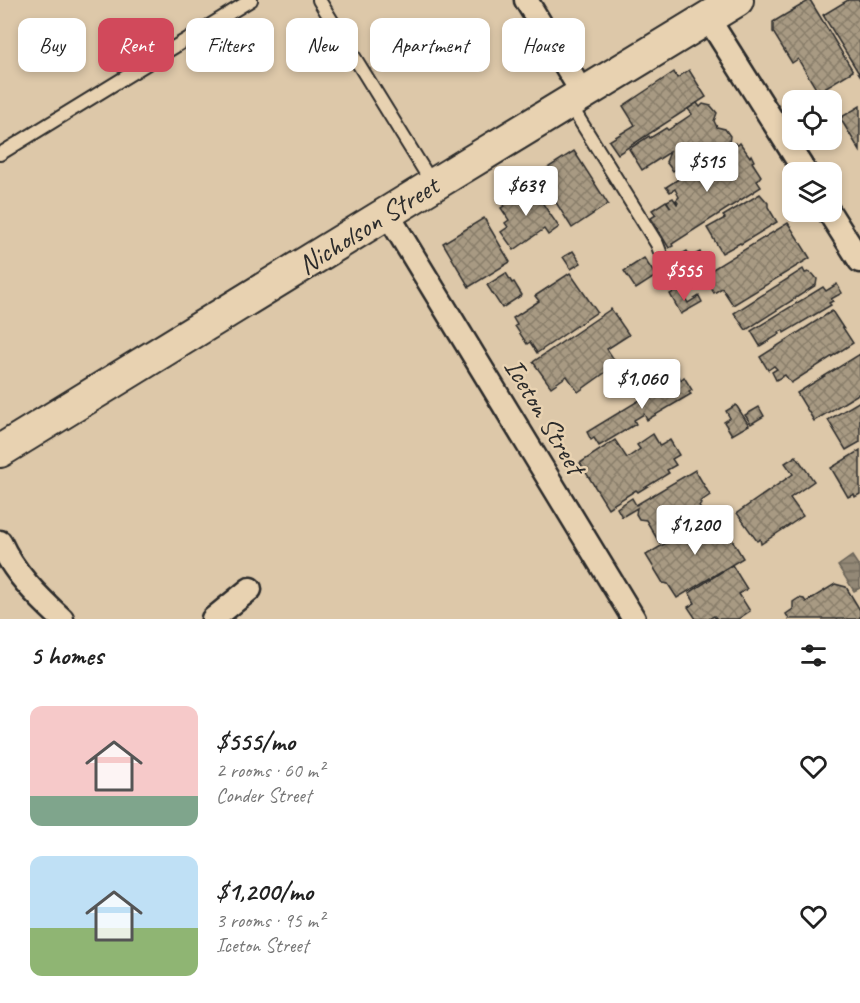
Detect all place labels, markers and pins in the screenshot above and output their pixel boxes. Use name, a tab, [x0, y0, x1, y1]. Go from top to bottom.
pin: $515	[671, 142, 743, 193]
pin: $639	[490, 166, 562, 217]
pin: $555	[648, 251, 720, 302]
pin: $1,060	[593, 359, 691, 410]
pin: $1,200	[646, 505, 744, 556]

